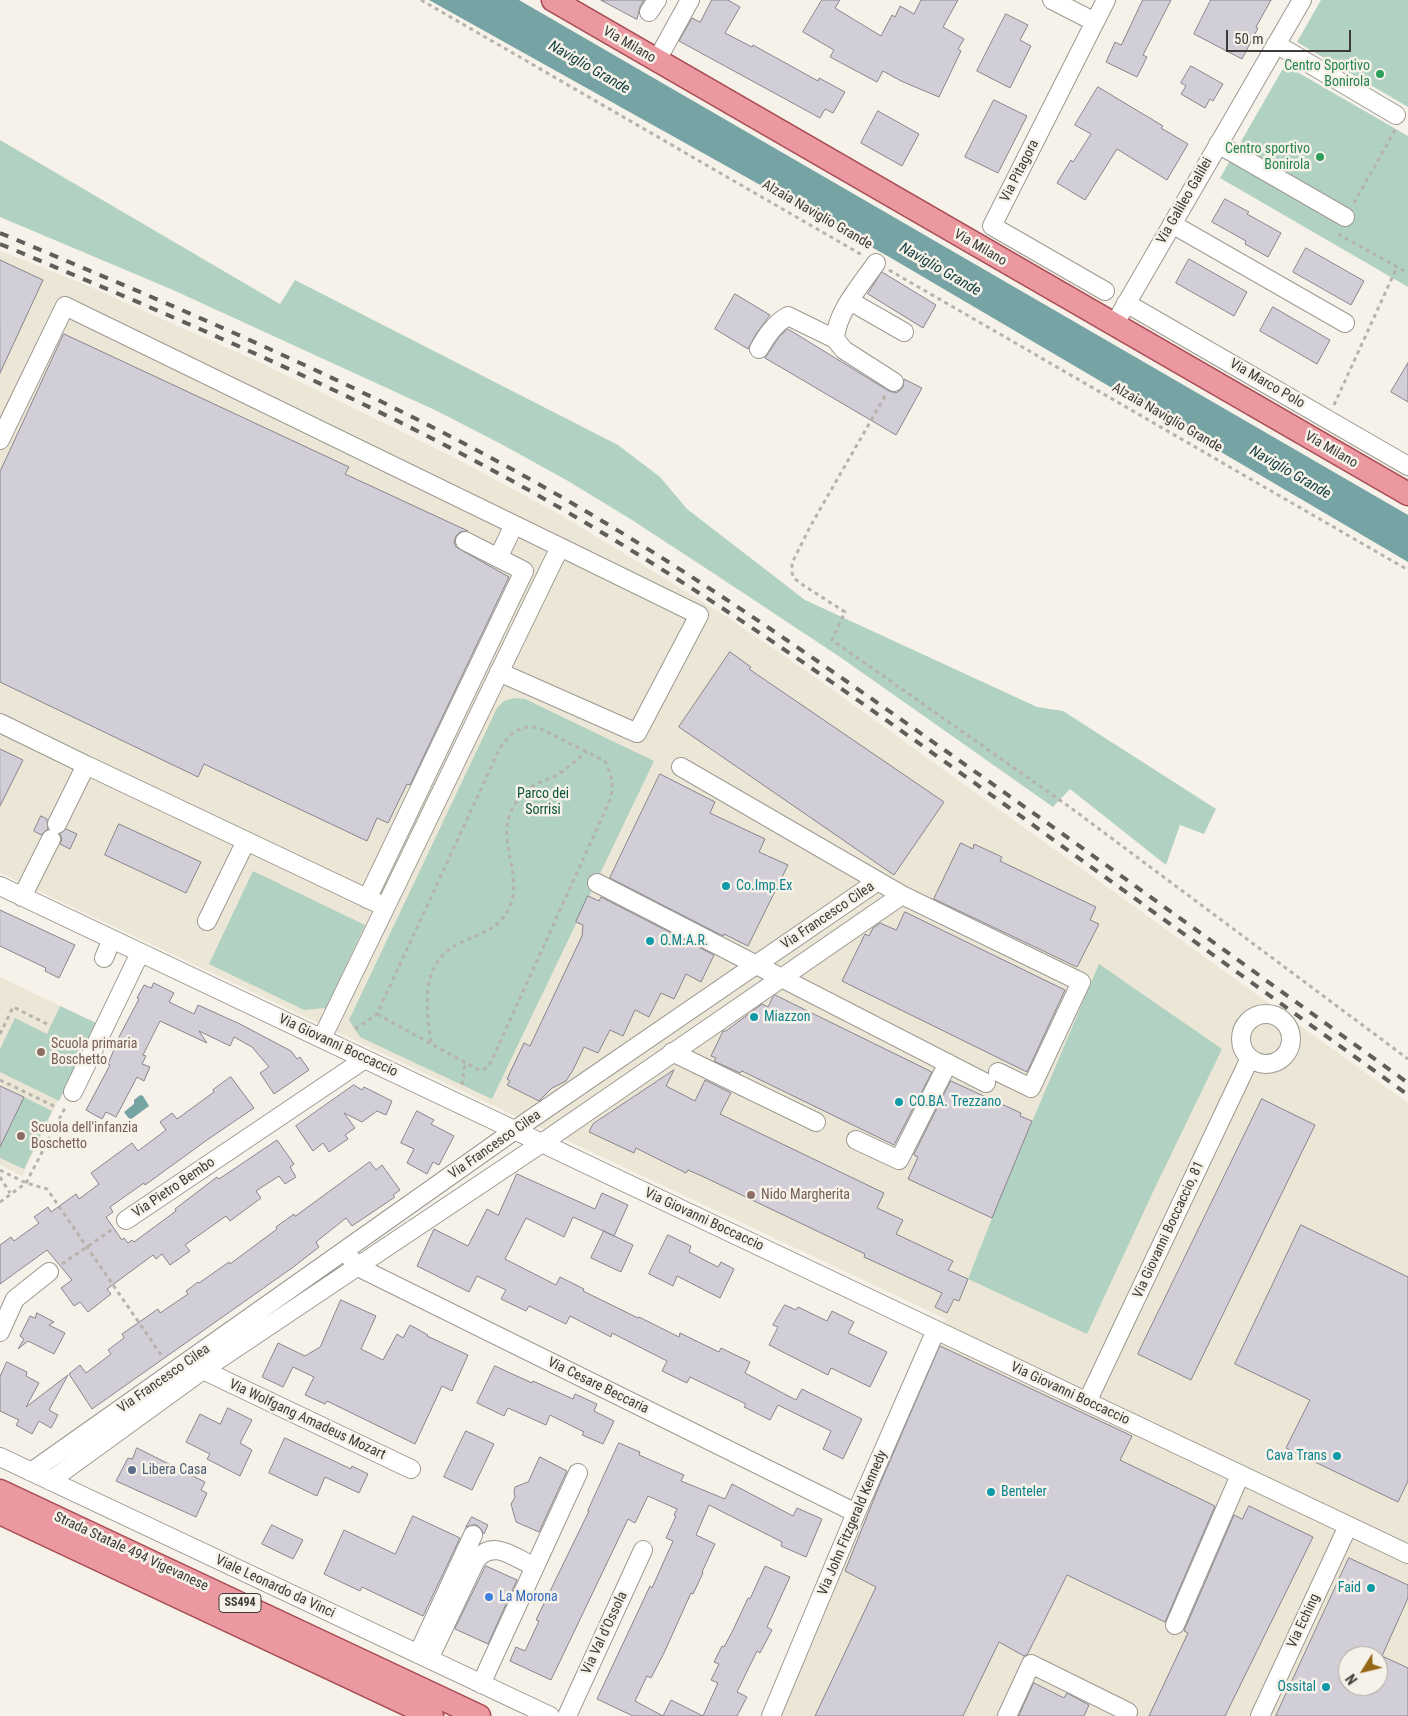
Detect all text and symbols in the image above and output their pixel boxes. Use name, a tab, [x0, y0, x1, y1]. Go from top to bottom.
scale bar	[1228, 20, 1353, 52]
street label: Via Milano	[599, 23, 659, 67]
text: 50 m	[1234, 30, 1264, 48]
water label: Naviglio Grande	[545, 38, 633, 98]
place label: Centro Sportivo Bonirola	[1284, 58, 1370, 90]
marker: Centro Sportivo Bonirola	[1374, 68, 1386, 80]
street label: Via Pitagora	[997, 137, 1043, 205]
place label: Centro sportivo Bonirola	[1225, 141, 1310, 174]
marker: Centro sportivo Bonirola	[1314, 151, 1326, 163]
street label: Via Galileo Galilei	[1154, 155, 1216, 247]
street label: Alzaia Naviglio Grande	[759, 177, 875, 253]
street label: Via Milano	[950, 226, 1010, 270]
water label: Naviglio Grande	[896, 240, 984, 300]
street label: Via Marco Polo	[1226, 356, 1308, 412]
street label: Alzaia Naviglio Grande	[1109, 380, 1225, 456]
street label: Via Milano	[1301, 428, 1361, 472]
water label: Naviglio Grande	[1246, 443, 1334, 503]
park label: Parco dei Sorrisi	[517, 786, 569, 819]
place label: Co.Imp.Ex	[736, 878, 792, 894]
street label: Via Francesco Cilea	[778, 879, 878, 953]
marker: Co.Imp.Ex	[720, 880, 732, 892]
place label: O.M.A.R.	[660, 933, 709, 949]
marker: O.M.A.R.	[644, 935, 656, 947]
place label: Miazzon	[764, 1009, 810, 1025]
street label: Via Giovanni Boccaccio	[276, 1011, 400, 1081]
marker: Miazzon	[748, 1011, 760, 1023]
place label: Scuola primaria Boschetto	[51, 1036, 137, 1068]
marker: Scuola primaria Boschetto	[35, 1046, 47, 1058]
place label: CO.BA. Trezzano	[909, 1094, 1001, 1110]
marker: CO.BA. Trezzano	[893, 1096, 905, 1108]
street label: Via Francesco Cilea	[446, 1107, 544, 1183]
place label: Scuola dell'infanzia Boschetto	[31, 1120, 138, 1152]
marker: Scuola dell'infanzia Boschetto	[15, 1130, 27, 1142]
street label: Via Pietro Bembo	[130, 1154, 218, 1222]
street label: Via Giovanni Boccaccio, 81	[1130, 1159, 1208, 1301]
street label: Via Giovanni Boccaccio	[642, 1185, 766, 1255]
place label: Nido Margherita	[761, 1187, 850, 1203]
marker: Nido Margherita	[745, 1189, 757, 1201]
street label: Via Francesco Cilea	[115, 1341, 213, 1417]
street label: Via Cesare Beccaria	[545, 1354, 651, 1418]
street label: Via Giovanni Boccaccio	[1008, 1359, 1132, 1429]
street label: Via Wolfgang Amadeus Mozart	[226, 1376, 388, 1464]
street label: Via John Fitzgerald Kennedy	[815, 1448, 891, 1598]
place label: Cava Trans	[1266, 1448, 1327, 1464]
marker: Cava Trans	[1331, 1450, 1343, 1462]
place label: Libera Casa	[142, 1462, 207, 1478]
marker: Libera Casa	[126, 1464, 138, 1476]
place label: Benteler	[1001, 1484, 1047, 1500]
marker: Benteler	[985, 1486, 997, 1498]
street label: Strada Statale 494 Vigevanese	[51, 1509, 211, 1595]
street label: Viale Leonardo da Vinci	[212, 1552, 338, 1622]
place label: Faid	[1338, 1580, 1361, 1596]
marker: Faid	[1365, 1582, 1377, 1594]
place label: La Morona	[499, 1589, 558, 1605]
street label: Via Val d'Ossola	[579, 1589, 631, 1677]
marker: La Morona	[483, 1591, 495, 1603]
street label: Via Eching	[1284, 1591, 1324, 1651]
road number: SS494	[219, 1594, 261, 1612]
north arrow	[1338, 1646, 1388, 1696]
text: N	[1343, 1671, 1361, 1687]
place label: Ossital	[1278, 1679, 1316, 1695]
marker: Ossital	[1320, 1681, 1332, 1693]

